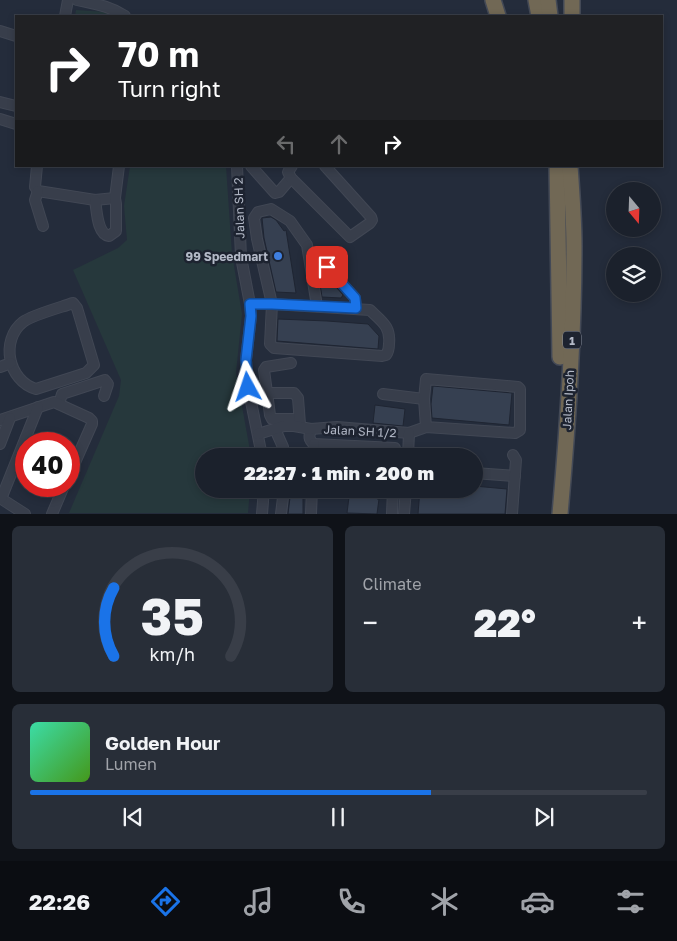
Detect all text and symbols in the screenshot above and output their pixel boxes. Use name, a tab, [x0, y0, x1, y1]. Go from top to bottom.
text: 70 m	[118, 33, 199, 75]
icon: right	[35, 35, 100, 100]
text: Turn right	[118, 75, 221, 102]
icon: left	[272, 130, 300, 158]
icon: ahead	[325, 130, 353, 158]
icon: right	[378, 130, 406, 158]
street label: Jalan SH 2	[230, 177, 248, 239]
north arrow	[606, 182, 661, 238]
map controls	[606, 182, 661, 302]
pin	[306, 246, 348, 288]
button: layers	[606, 247, 661, 302]
place label: 99 Speedmart	[186, 249, 268, 264]
marker: 99 Speedmart	[272, 250, 284, 262]
icon: arrive	[313, 253, 341, 281]
road number: 1	[563, 332, 581, 348]
position arrow	[221, 360, 273, 412]
street label: Jalan Ipoh	[559, 370, 577, 430]
street label: Jalan SH 1/2	[323, 422, 397, 440]
speed limit sign: 40	[15, 432, 80, 497]
text: 22:27 · 1 min · 200 m	[244, 461, 434, 484]
text: Climate	[363, 574, 422, 594]
text: 35	[141, 584, 204, 646]
text: 22°	[474, 600, 536, 645]
text: −	[363, 606, 378, 639]
text: +	[632, 606, 647, 639]
text: km/h	[150, 643, 195, 665]
text: Golden Hour	[105, 731, 220, 754]
text: Lumen	[105, 754, 157, 774]
icon: previous	[119, 803, 147, 831]
icon: pause	[324, 803, 352, 831]
icon: next	[530, 803, 558, 831]
icon: directions	[148, 884, 183, 919]
icon: music	[241, 884, 276, 919]
icon: phone	[334, 884, 369, 919]
icon: climate	[427, 884, 462, 919]
icon: car	[520, 884, 555, 919]
icon: filters	[613, 884, 648, 919]
text: 22:26	[29, 888, 90, 915]

